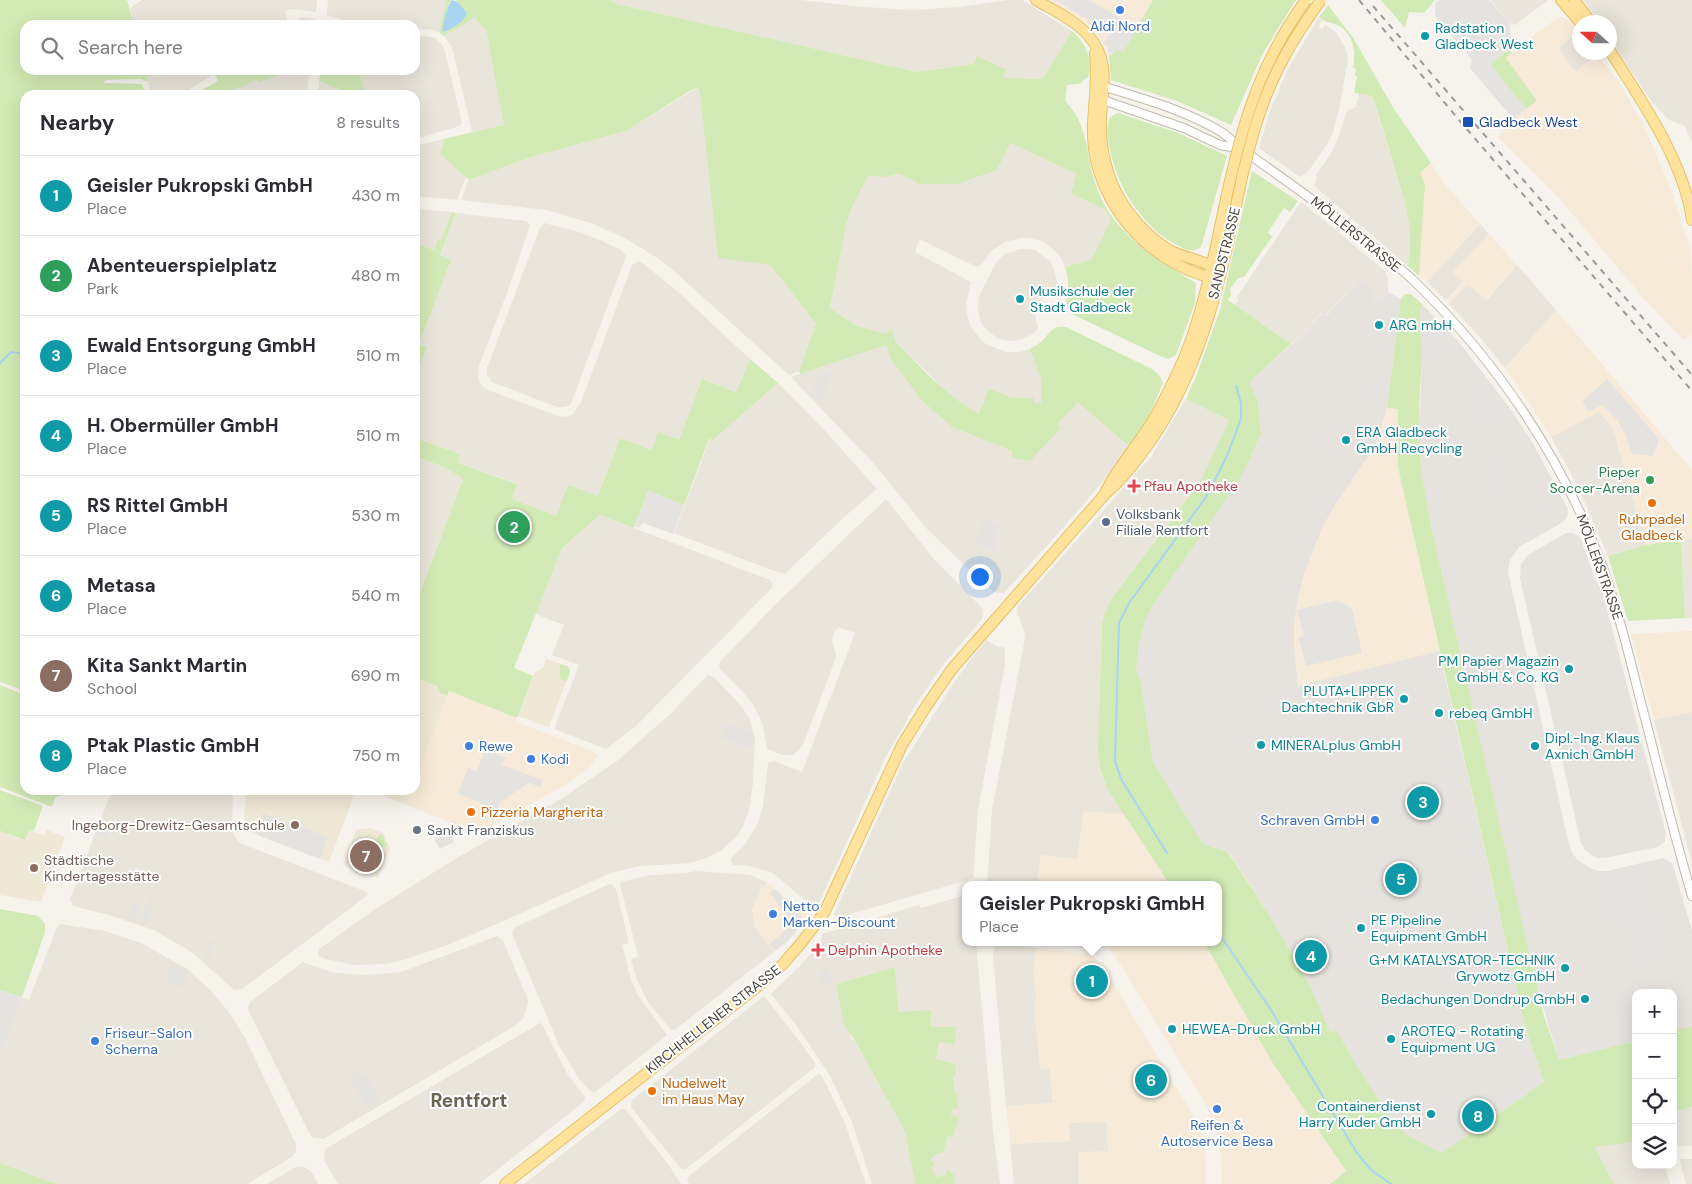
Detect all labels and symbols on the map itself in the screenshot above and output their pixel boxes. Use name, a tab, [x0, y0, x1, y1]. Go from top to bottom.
marker: Aldi Nord	[1114, 4, 1126, 16]
north arrow	[1572, 15, 1617, 60]
place label: Aldi Nord	[1090, 17, 1150, 35]
place label: Radstation Gladbeck West	[1435, 19, 1534, 53]
marker: Radstation Gladbeck West	[1419, 30, 1431, 42]
place label: Gladbeck West	[1479, 113, 1578, 131]
marker: Gladbeck West	[1461, 115, 1475, 129]
street label: MÖLLERSTRASSE	[1307, 192, 1405, 276]
street label: SANDSTRASSE	[1204, 205, 1244, 301]
place label: Musikschule der Stadt Gladbeck	[1030, 282, 1135, 316]
marker: Musikschule der Stadt Gladbeck	[1014, 293, 1026, 305]
place label: ARG mbH	[1389, 316, 1452, 334]
marker: ARG mbH	[1373, 319, 1385, 331]
place label: ERA Gladbeck GmbH Recycling	[1356, 423, 1463, 457]
marker: ERA Gladbeck GmbH Recycling	[1340, 434, 1352, 446]
place label: Pieper Soccer-Arena	[1549, 463, 1640, 497]
marker: Pieper Soccer-Arena	[1644, 474, 1656, 486]
place label: Pfau Apotheke	[1144, 477, 1238, 495]
marker: Pfau Apotheke	[1128, 480, 1140, 492]
marker: Ruhrpadel Gladbeck	[1646, 497, 1658, 509]
place label: Volksbank Filiale Rentfort	[1116, 505, 1209, 539]
pin: 2	[498, 508, 530, 546]
place label: Ruhrpadel Gladbeck	[1619, 510, 1685, 544]
street label: MÖLLERSTRASSE	[1573, 512, 1627, 622]
marker: Volksbank Filiale Rentfort	[1100, 516, 1112, 528]
your location	[967, 564, 993, 590]
place label: PM Papier Magazin GmbH & Co. KG	[1438, 652, 1559, 686]
marker: PM Papier Magazin GmbH & Co. KG	[1563, 663, 1575, 675]
place label: PLUTA+LIPPEK Dachtechnik GbR	[1282, 682, 1394, 716]
marker: PLUTA+LIPPEK Dachtechnik GbR	[1398, 693, 1410, 705]
place label: rebeq GmbH	[1449, 704, 1532, 722]
marker: rebeq GmbH	[1433, 707, 1445, 719]
place label: Dipl.-Ing. Klaus Axnich GmbH	[1545, 729, 1640, 763]
place label: MINERALplus GmbH	[1271, 736, 1401, 754]
place label: Rewe	[479, 737, 513, 755]
marker: MINERALplus GmbH	[1255, 739, 1267, 751]
marker: Rewe	[463, 740, 475, 752]
marker: Dipl.-Ing. Klaus Axnich GmbH	[1529, 740, 1541, 752]
place label: Kodi	[541, 750, 569, 768]
marker: Kodi	[525, 753, 537, 765]
pin: 3	[1407, 783, 1439, 821]
place label: Pizzeria Margherita	[481, 803, 603, 821]
marker: Pizzeria Margherita	[465, 806, 477, 818]
place label: Schraven GmbH	[1260, 811, 1365, 829]
marker: Schraven GmbH	[1369, 814, 1381, 826]
place label: Ingeborg-Drewitz-Gesamtschule	[72, 816, 285, 834]
marker: Ingeborg-Drewitz-Gesamtschule	[289, 819, 301, 831]
place label: Sankt Franziskus	[427, 821, 534, 839]
marker: Sankt Franziskus	[411, 824, 423, 836]
pin: 7	[350, 837, 382, 875]
place label: Städtische Kindertagesstätte	[44, 851, 160, 885]
pin: 5	[1385, 860, 1417, 898]
marker: Städtische Kindertagesstätte	[28, 862, 40, 874]
place label: Netto Marken-Discount	[783, 897, 896, 931]
marker: Netto Marken-Discount	[767, 908, 779, 920]
place label: PE Pipeline Equipment GmbH	[1371, 911, 1487, 945]
marker: PE Pipeline Equipment GmbH	[1355, 922, 1367, 934]
pin: 4	[1295, 937, 1327, 975]
place label: Delphin Apotheke	[828, 941, 943, 959]
marker: Delphin Apotheke	[812, 944, 824, 956]
place label: G+M KATALYSATOR-TECHNIK Grywotz GmbH	[1369, 951, 1555, 985]
street label: KIRCHHELLENER STRASSE	[642, 961, 784, 1077]
pin: 1	[1076, 962, 1108, 1000]
marker: G+M KATALYSATOR-TECHNIK Grywotz GmbH	[1559, 962, 1571, 974]
place label: Bedachungen Dondrup GmbH	[1381, 990, 1575, 1008]
marker: Bedachungen Dondrup GmbH	[1579, 993, 1591, 1005]
place label: HEWEA-Druck GmbH	[1182, 1020, 1320, 1038]
place label: AROTEQ - Rotating Equipment UG	[1401, 1022, 1524, 1056]
marker: HEWEA-Druck GmbH	[1166, 1023, 1178, 1035]
place label: Friseur-Salon Scherna	[105, 1024, 192, 1058]
marker: AROTEQ - Rotating Equipment UG	[1385, 1033, 1397, 1045]
marker: Friseur-Salon Scherna	[89, 1035, 101, 1047]
pin: 6	[1135, 1061, 1167, 1099]
place label: Nudelwelt im Haus May	[662, 1074, 745, 1108]
marker: Nudelwelt im Haus May	[646, 1085, 658, 1097]
district label: Rentfort	[430, 1088, 508, 1113]
place label: Containerdienst Harry Kuder GmbH	[1299, 1097, 1421, 1131]
pin: 8	[1462, 1097, 1494, 1135]
marker: Reifen & Autoservice Besa	[1211, 1103, 1223, 1115]
marker: Containerdienst Harry Kuder GmbH	[1425, 1108, 1437, 1120]
place label: Reifen & Autoservice Besa	[1161, 1116, 1273, 1150]

